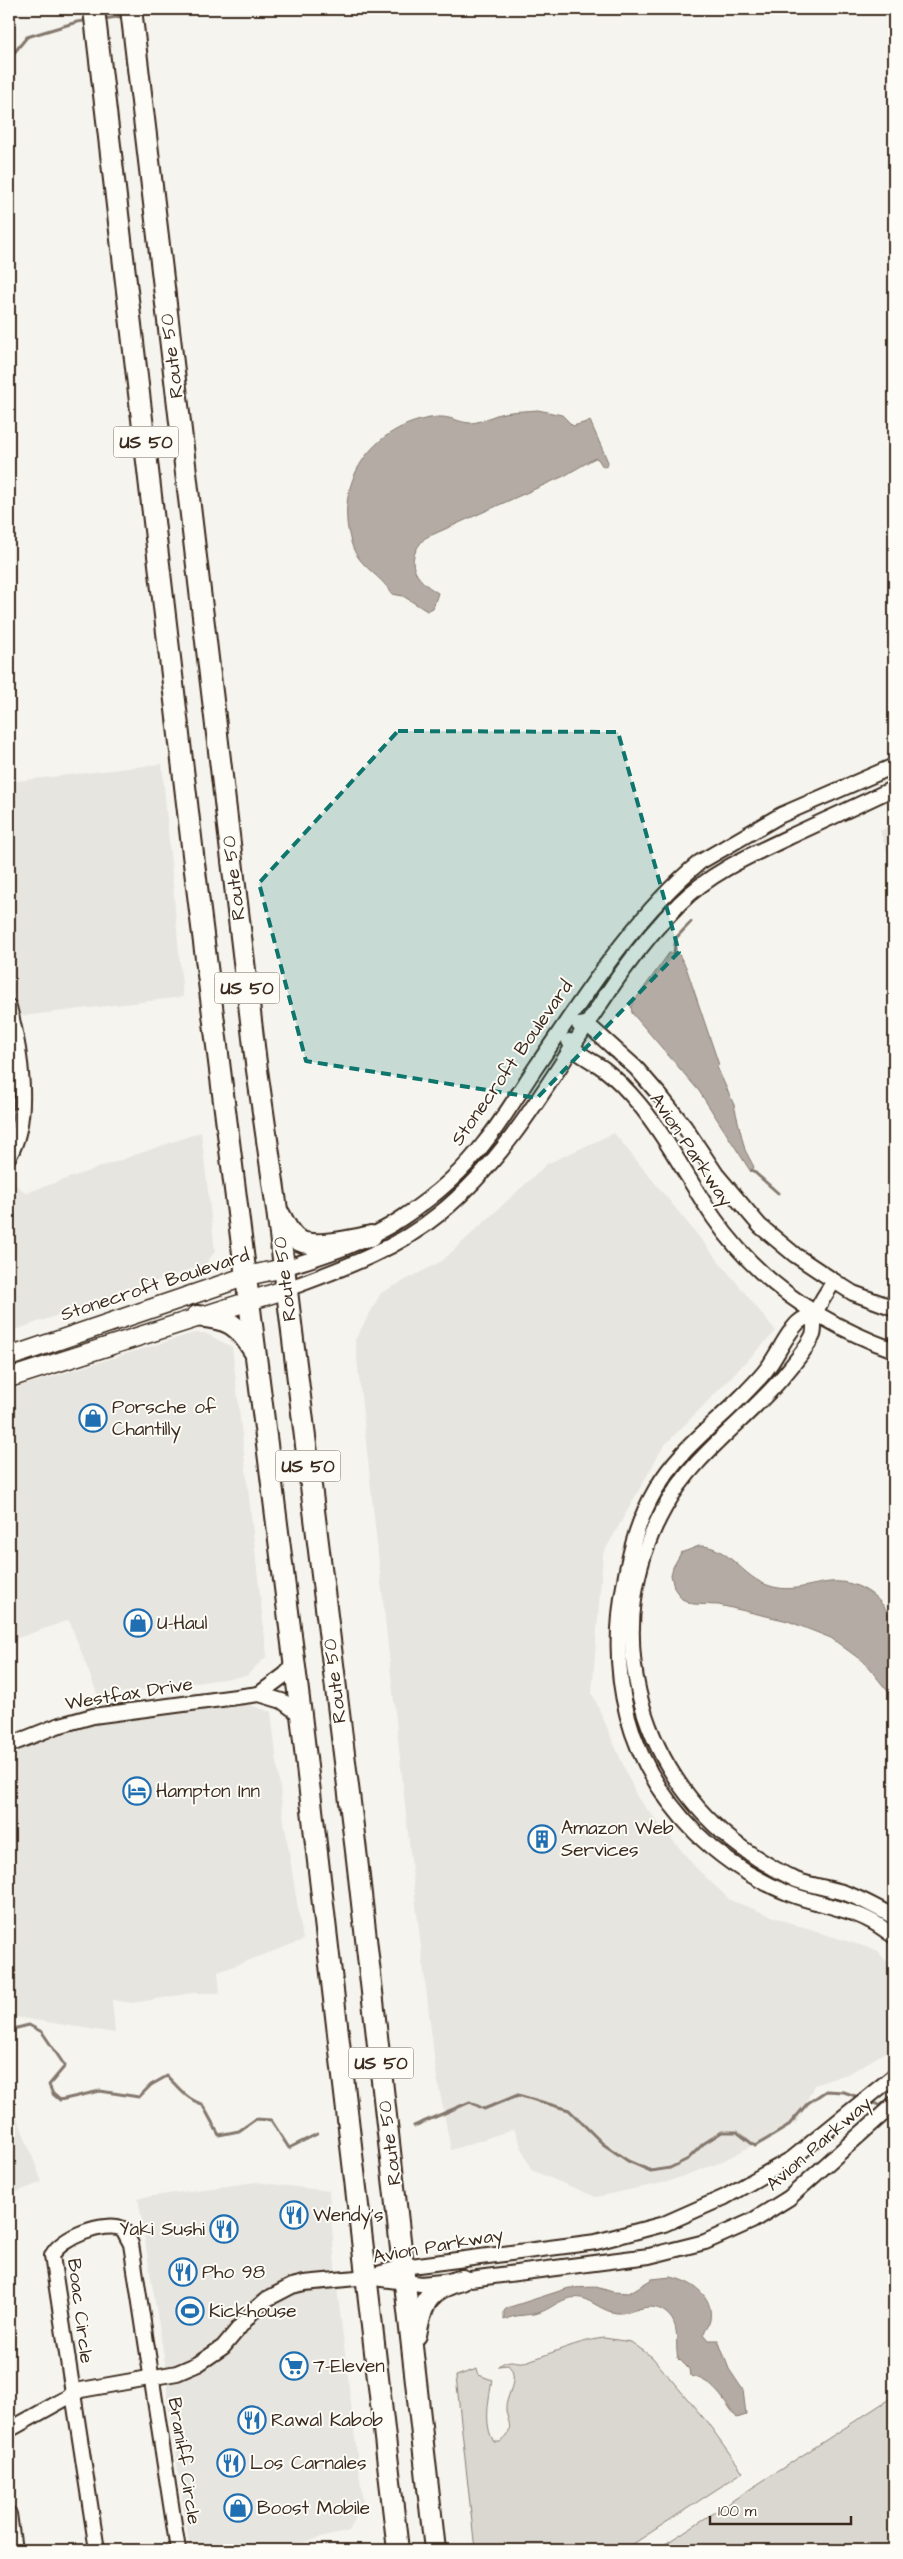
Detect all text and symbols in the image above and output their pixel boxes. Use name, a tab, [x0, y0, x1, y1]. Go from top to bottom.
street label: Route 50	[153, 312, 191, 400]
road number: US 50	[114, 427, 178, 458]
street label: Route 50	[215, 834, 253, 922]
road number: US 50	[214, 972, 280, 1004]
street label: Stonecroft Boulevard	[444, 974, 580, 1151]
street label: Avion Parkway	[642, 1088, 739, 1213]
street label: Route 50	[266, 1235, 304, 1323]
street label: Stonecroft Boulevard	[57, 1242, 253, 1328]
place label: Porsche of Chantilly	[112, 1394, 217, 1444]
shop icon: Porsche of Chantilly	[78, 1403, 108, 1433]
road number: US 50	[276, 1450, 340, 1482]
shop icon: U-Haul	[123, 1608, 153, 1638]
place label: U-Haul	[157, 1610, 207, 1637]
street label: Route 50	[316, 1637, 354, 1725]
street label: Westfax Drive	[63, 1671, 195, 1717]
hotel icon: Hampton Inn	[122, 1776, 152, 1806]
place label: Hampton Inn	[156, 1778, 260, 1805]
place label: Amazon Web Services	[561, 1815, 674, 1864]
building icon: Amazon Web Services	[527, 1824, 557, 1854]
road number: US 50	[348, 2048, 414, 2078]
street label: Avion Parkway	[760, 2090, 879, 2198]
street label: Route 50	[371, 2099, 409, 2187]
restaurant icon: Wendy's	[279, 2200, 309, 2230]
place label: Wendy's	[313, 2202, 383, 2230]
restaurant icon: Yaki Sushi	[209, 2214, 239, 2244]
place label: Yaki Sushi	[119, 2216, 205, 2243]
street label: Avion Parkway	[371, 2221, 506, 2272]
street label: Boac Circle	[60, 2257, 100, 2365]
restaurant icon: Pho 98	[168, 2257, 198, 2287]
place label: Pho 98	[202, 2259, 265, 2286]
sports icon: Kickhouse	[175, 2296, 205, 2326]
place label: Kickhouse	[209, 2298, 297, 2325]
supermarket icon: 7-Eleven	[279, 2351, 309, 2381]
place label: 7-Eleven	[313, 2353, 385, 2380]
street label: Braniff Circle	[161, 2396, 207, 2526]
restaurant icon: Rawal Kabob	[237, 2405, 267, 2435]
place label: Rawal Kabob	[271, 2407, 383, 2434]
restaurant icon: Los Carnales	[216, 2448, 246, 2478]
place label: Los Carnales	[250, 2450, 367, 2477]
shop icon: Boost Mobile	[223, 2493, 253, 2523]
scale bar	[710, 2494, 852, 2526]
place label: Boost Mobile	[257, 2495, 370, 2522]
text: 100 m	[718, 2501, 757, 2522]

